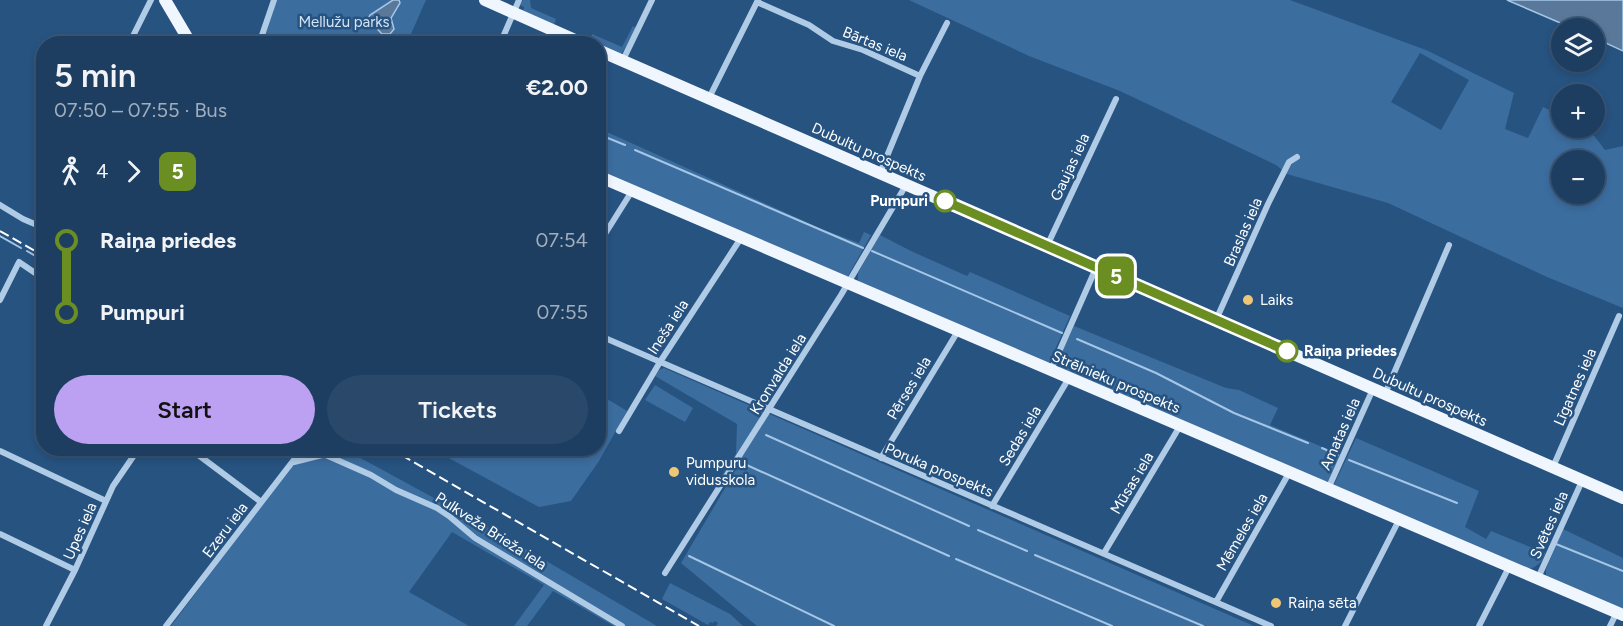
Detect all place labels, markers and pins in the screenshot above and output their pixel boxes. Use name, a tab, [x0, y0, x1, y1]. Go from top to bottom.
marker: Pumpuri	[934, 190, 956, 212]
place label: Pumpuri	[870, 192, 928, 210]
place label: Laiks	[1260, 291, 1293, 309]
marker: Laiks	[1241, 293, 1255, 307]
marker: Raiņa priedes	[1276, 340, 1298, 362]
place label: Raiņa priedes	[1304, 342, 1397, 360]
place label: Pumpuru vidusskola	[686, 454, 755, 489]
marker: Pumpuru vidusskola	[667, 465, 681, 479]
place label: Raiņa sēta	[1288, 594, 1357, 612]
marker: Raiņa sēta	[1269, 596, 1283, 610]

